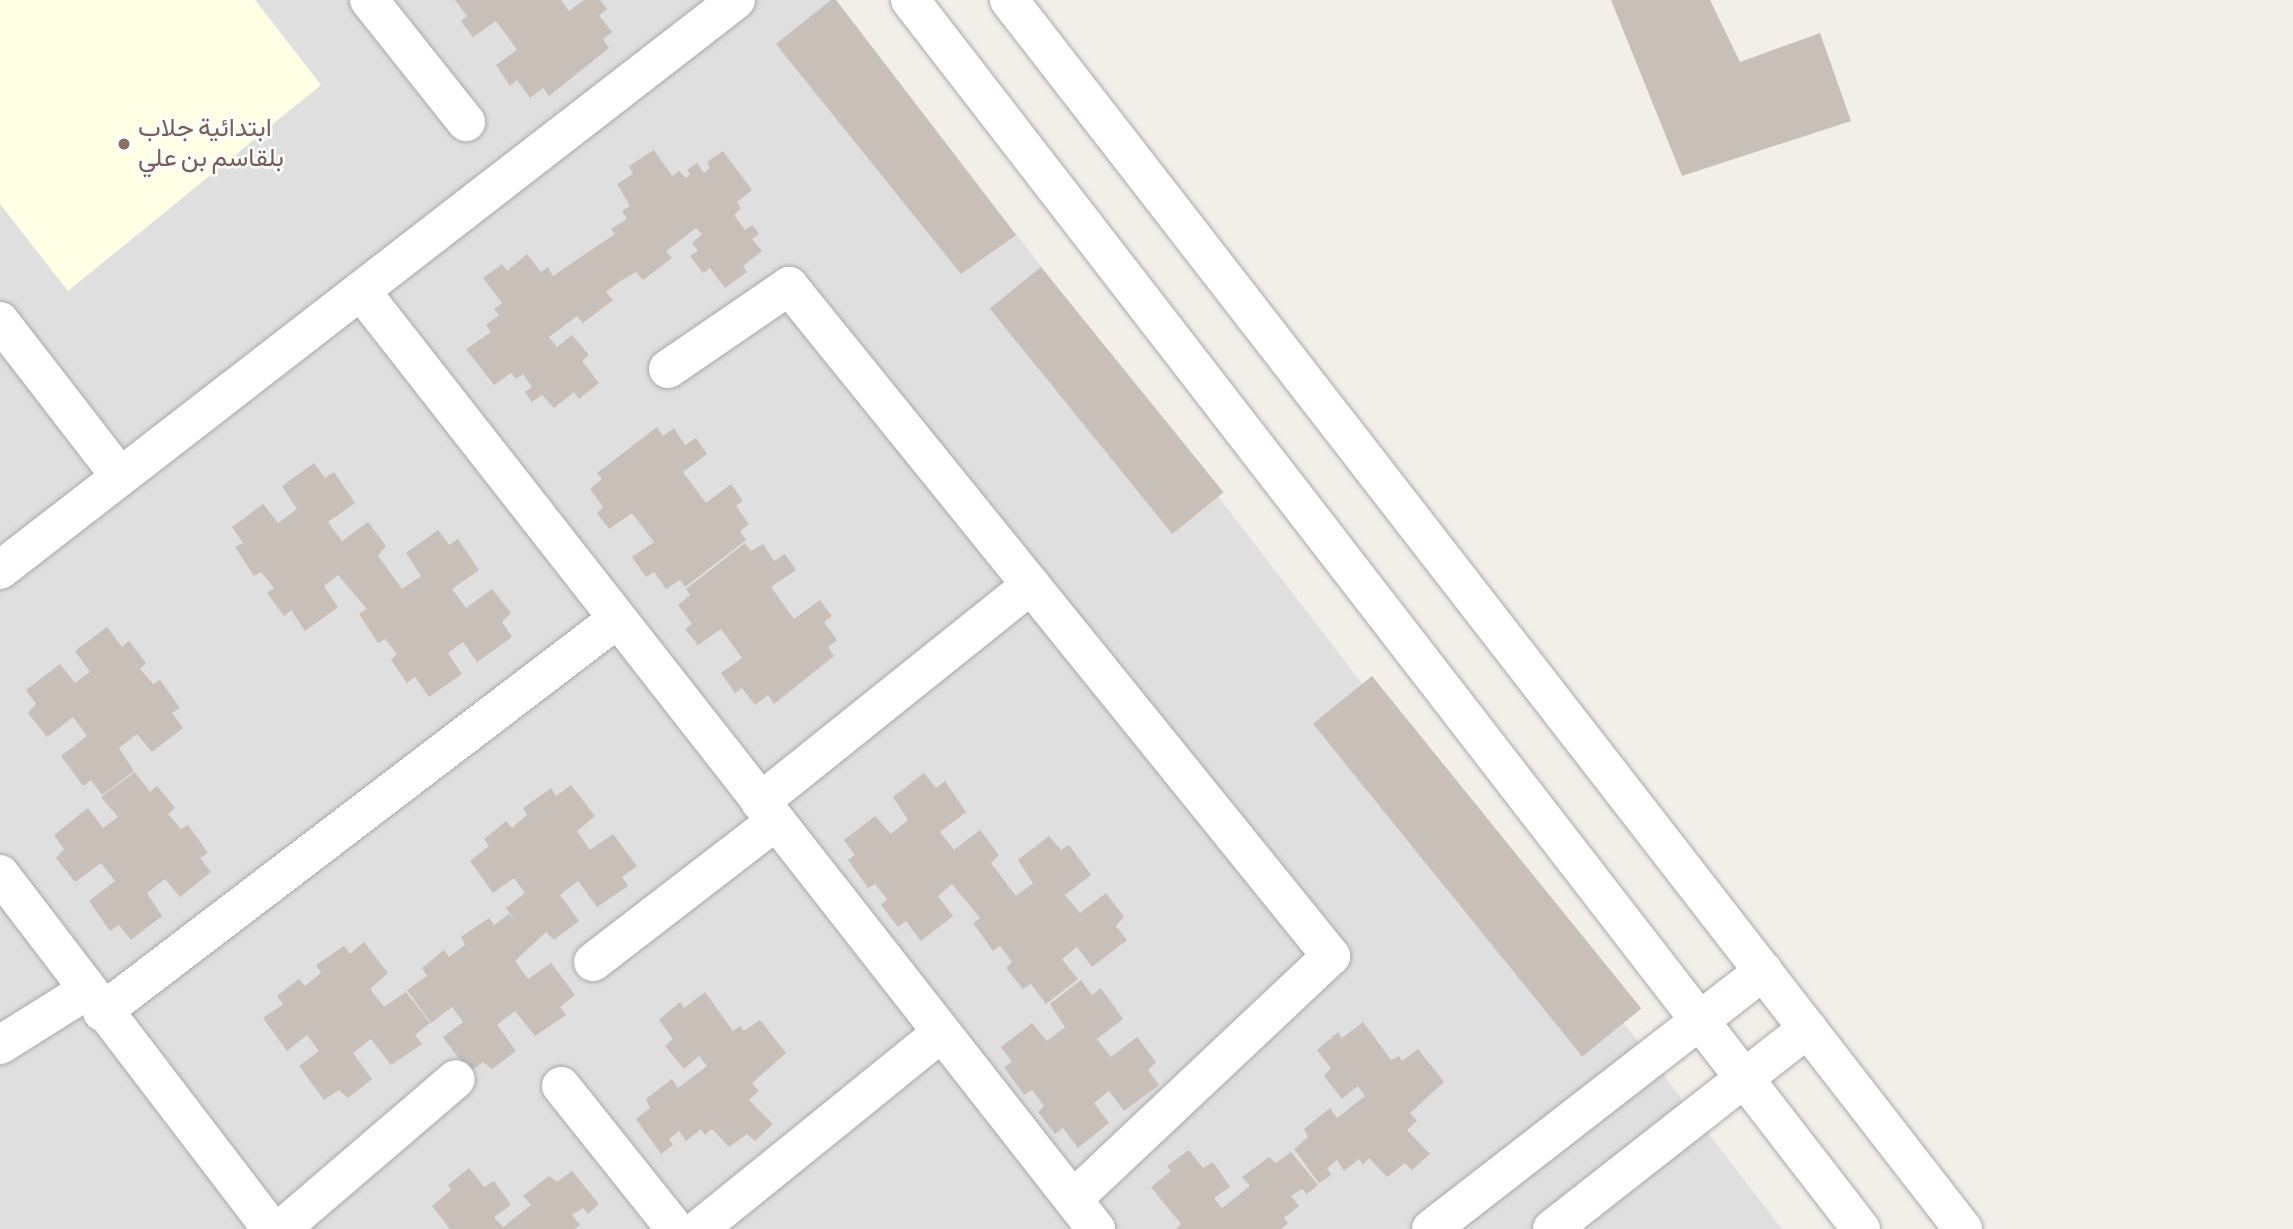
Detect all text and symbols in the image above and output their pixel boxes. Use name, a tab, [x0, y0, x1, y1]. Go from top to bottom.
place label: ابتدائية جلاب بلقاسم بن علي	[138, 113, 284, 174]
marker: ابتدائية جلاب بلقاسم بن علي	[116, 136, 132, 152]

